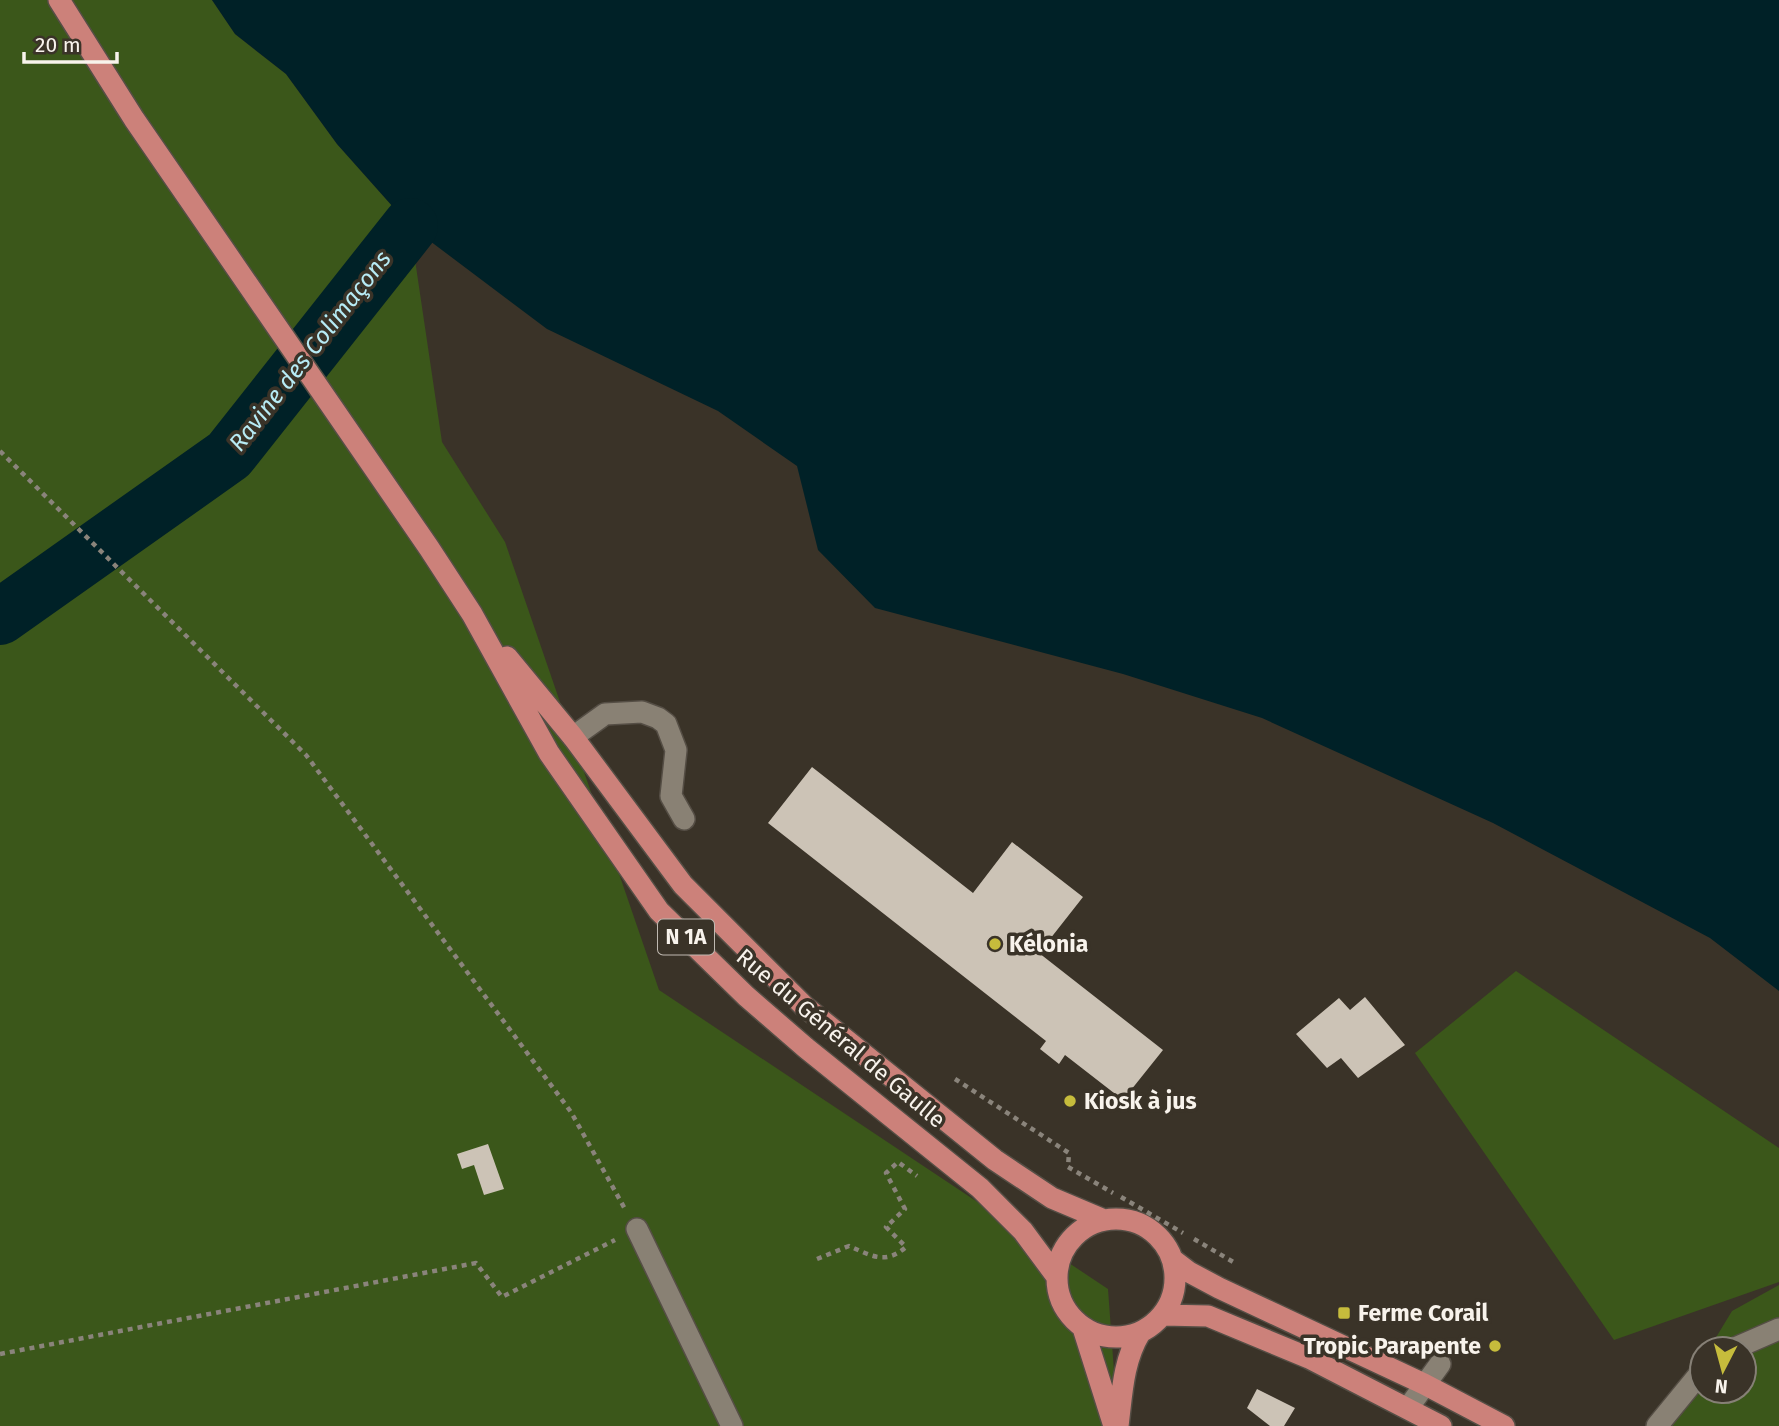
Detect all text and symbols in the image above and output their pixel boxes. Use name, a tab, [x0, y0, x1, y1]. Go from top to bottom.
scale bar	[24, 21, 117, 65]
text: 20 m	[35, 32, 81, 58]
water label: Ravine des Colimaçons	[223, 245, 397, 457]
road number: N 1A	[658, 920, 714, 954]
place label: Kélonia	[1009, 930, 1088, 958]
marker: Kélonia	[987, 936, 1003, 952]
street label: Rue du Général de Gaulle	[731, 942, 951, 1134]
place label: Kiosk à jus	[1084, 1087, 1197, 1115]
marker: Kiosk à jus	[1062, 1093, 1078, 1109]
place label: Ferme Corail	[1358, 1299, 1489, 1327]
marker: Ferme Corail	[1336, 1305, 1352, 1321]
place label: Tropic Parapente	[1304, 1332, 1481, 1360]
north arrow	[1688, 1335, 1758, 1405]
marker: Tropic Parapente	[1487, 1338, 1503, 1354]
text: N	[1714, 1374, 1729, 1399]

